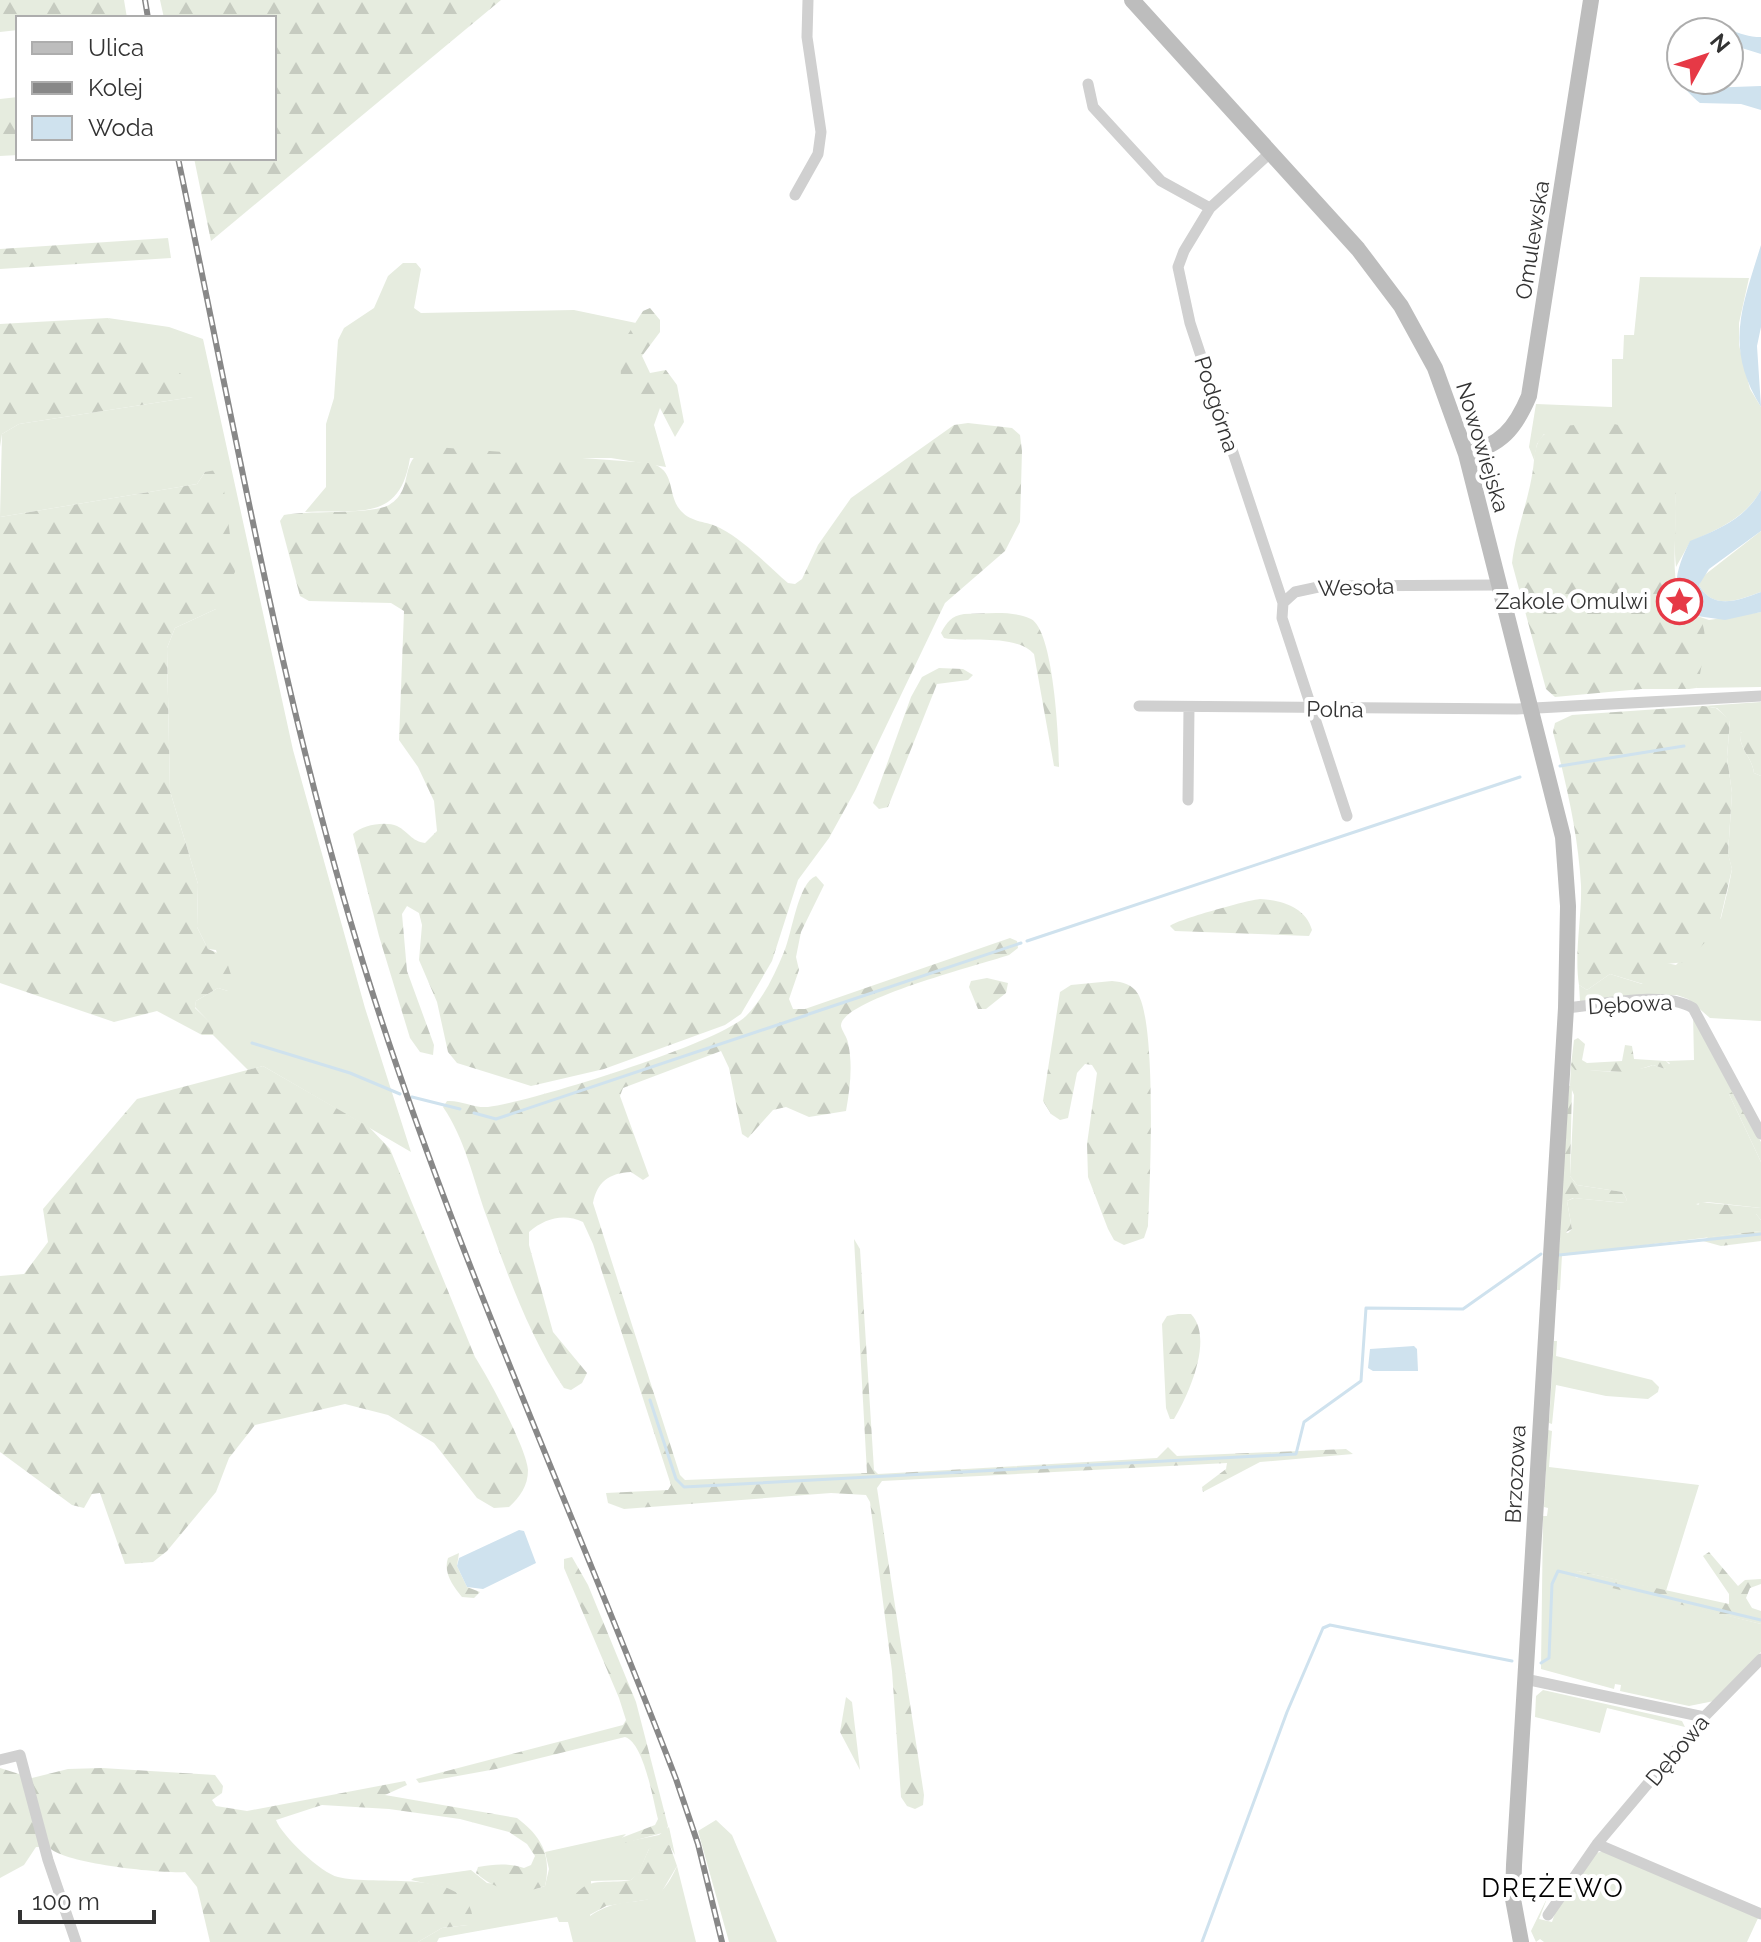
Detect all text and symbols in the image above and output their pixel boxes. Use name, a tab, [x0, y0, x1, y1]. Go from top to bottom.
legend	[16, 16, 276, 160]
north arrow	[1665, 16, 1745, 96]
text: N	[1705, 28, 1736, 58]
text: Ulica	[88, 33, 144, 62]
text: Kolej	[88, 73, 143, 102]
text: Woda	[88, 113, 154, 142]
street label: Omulewska	[1510, 179, 1554, 301]
street label: Podgórna	[1189, 353, 1245, 455]
street label: Nowowiejska	[1451, 379, 1515, 515]
street label: Wesoła	[1317, 573, 1395, 601]
place icon: Zakole Omulwi	[1655, 577, 1703, 625]
place label: Zakole Omulwi	[1495, 588, 1648, 614]
street label: Polna	[1306, 696, 1364, 722]
street label: Dębowa	[1587, 989, 1673, 1019]
street label: Brzozowa	[1499, 1424, 1531, 1524]
street label: Dębowa	[1640, 1709, 1714, 1791]
district label: DRĘŻEWO	[1481, 1873, 1625, 1903]
scale bar	[20, 1874, 154, 1924]
text: 100 m	[32, 1887, 100, 1916]

